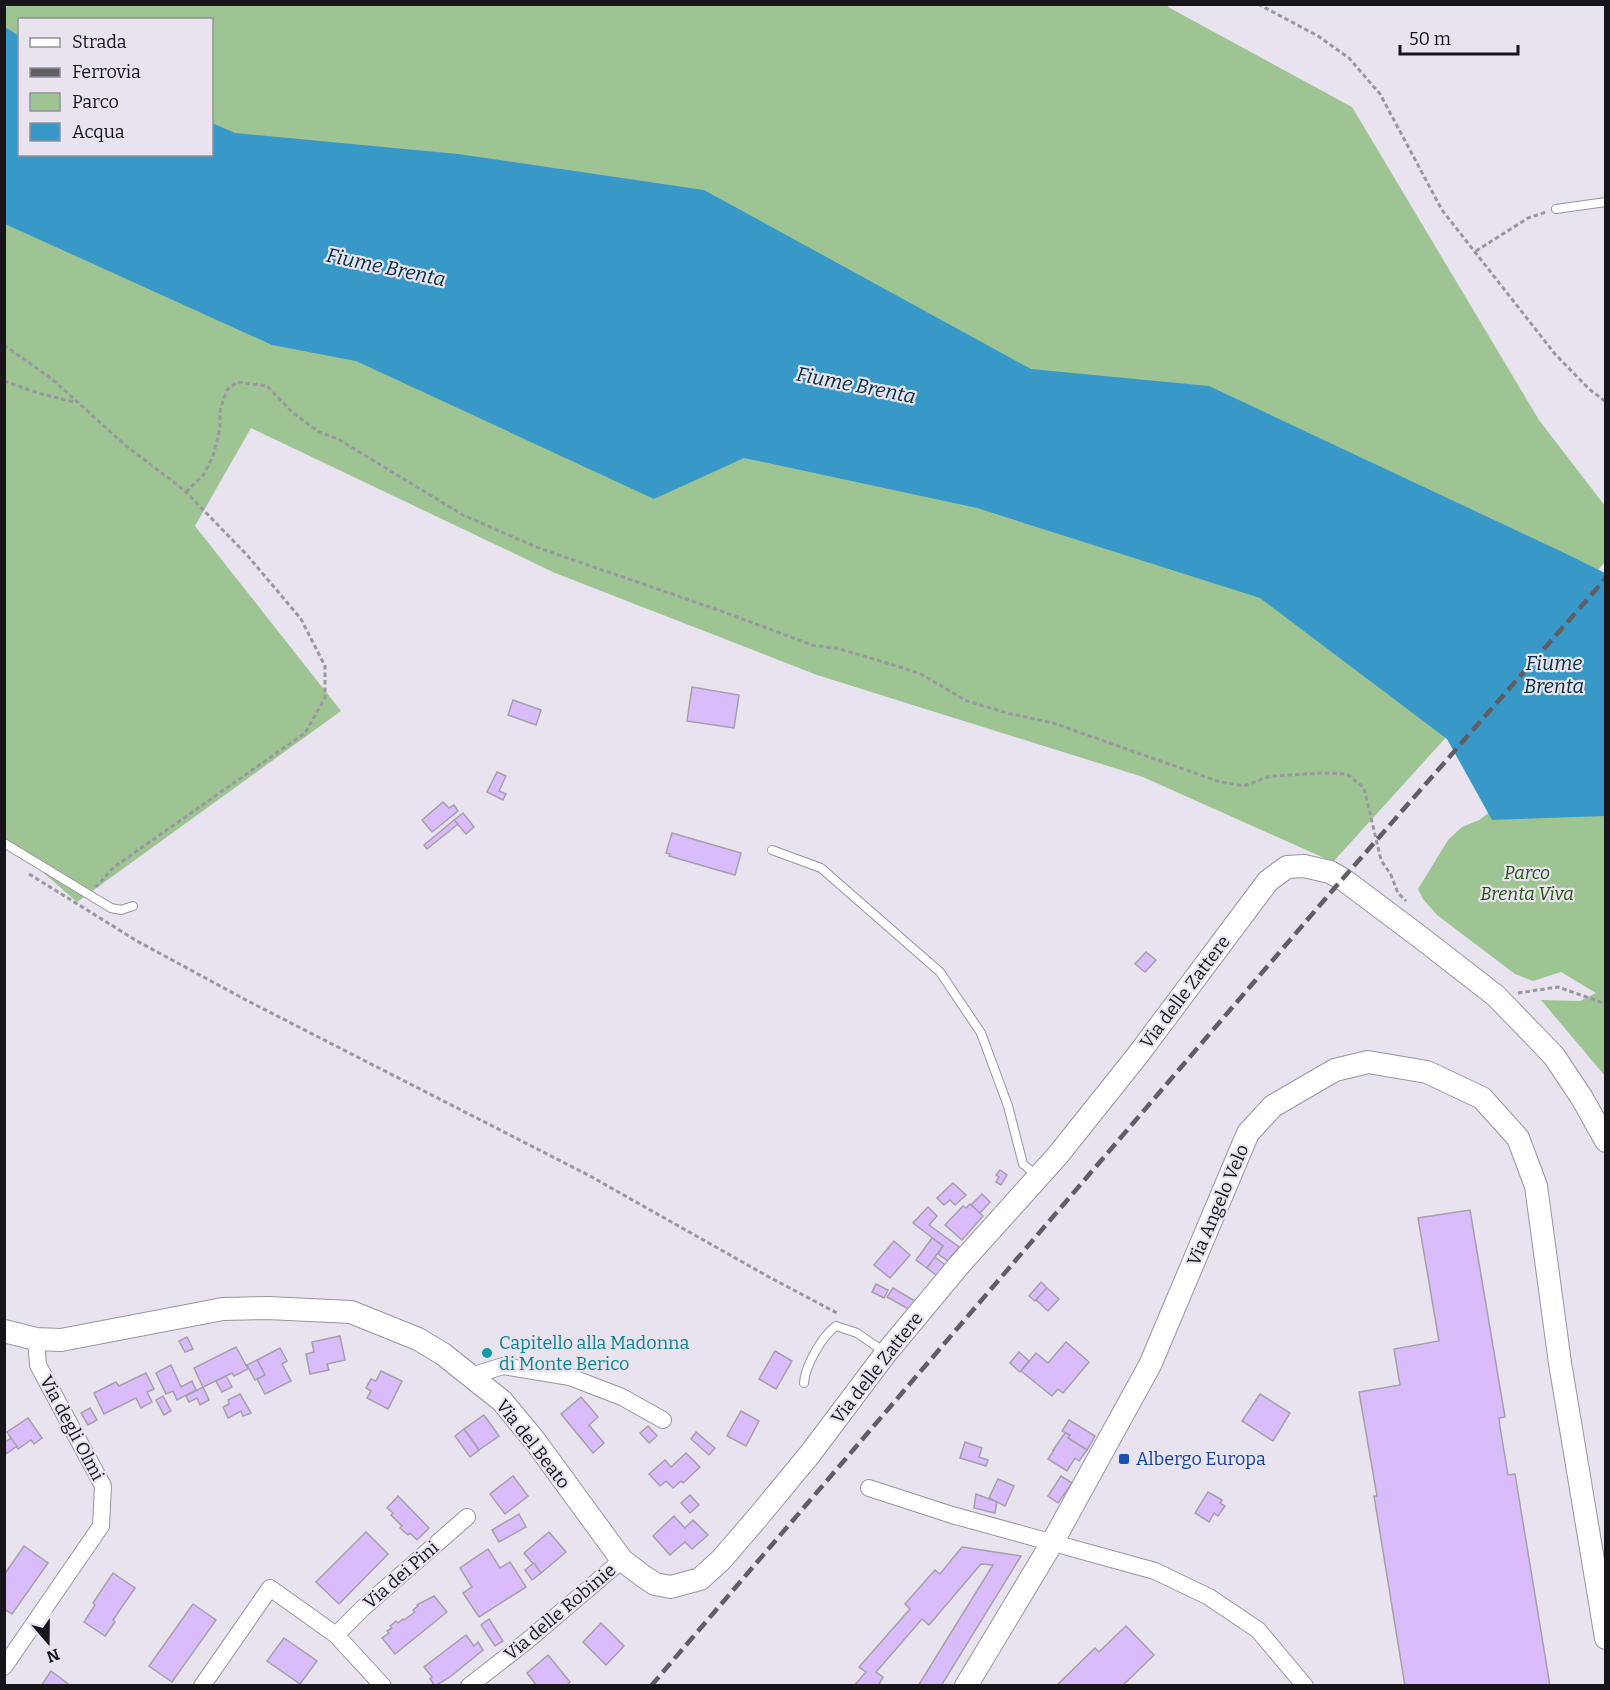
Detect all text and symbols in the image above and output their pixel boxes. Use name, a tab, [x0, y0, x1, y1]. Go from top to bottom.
legend	[18, 18, 213, 156]
scale bar	[1400, 18, 1518, 56]
text: 50 m	[1409, 28, 1451, 50]
text: Strada	[72, 31, 127, 53]
text: Ferrovia	[72, 61, 141, 83]
text: Parco	[72, 91, 119, 113]
text: Acqua	[72, 121, 125, 143]
water label: Fiume Brenta	[324, 243, 448, 291]
water label: Fiume Brenta	[794, 362, 918, 408]
water label: Fiume Brenta	[1524, 651, 1584, 698]
park label: Parco Brenta Viva	[1480, 862, 1574, 905]
street label: Via delle Zattere	[1135, 931, 1235, 1053]
street label: Via Angelo Velo	[1183, 1141, 1253, 1269]
street label: Via delle Zattere	[827, 1308, 927, 1428]
place label: Capitello alla Madonna di Monte Berico	[499, 1332, 689, 1375]
marker: Capitello alla Madonna di Monte Berico	[480, 1346, 494, 1360]
street label: Via degli Olmi	[35, 1372, 109, 1484]
street label: Via del Beato	[491, 1395, 575, 1493]
place label: Albergo Europa	[1136, 1448, 1266, 1470]
marker: Albergo Europa	[1117, 1452, 1131, 1466]
street label: Via dei Pini	[359, 1536, 443, 1614]
street label: Via delle Robinie	[500, 1559, 620, 1665]
north arrow	[18, 1612, 78, 1672]
text: N	[44, 1645, 62, 1667]

